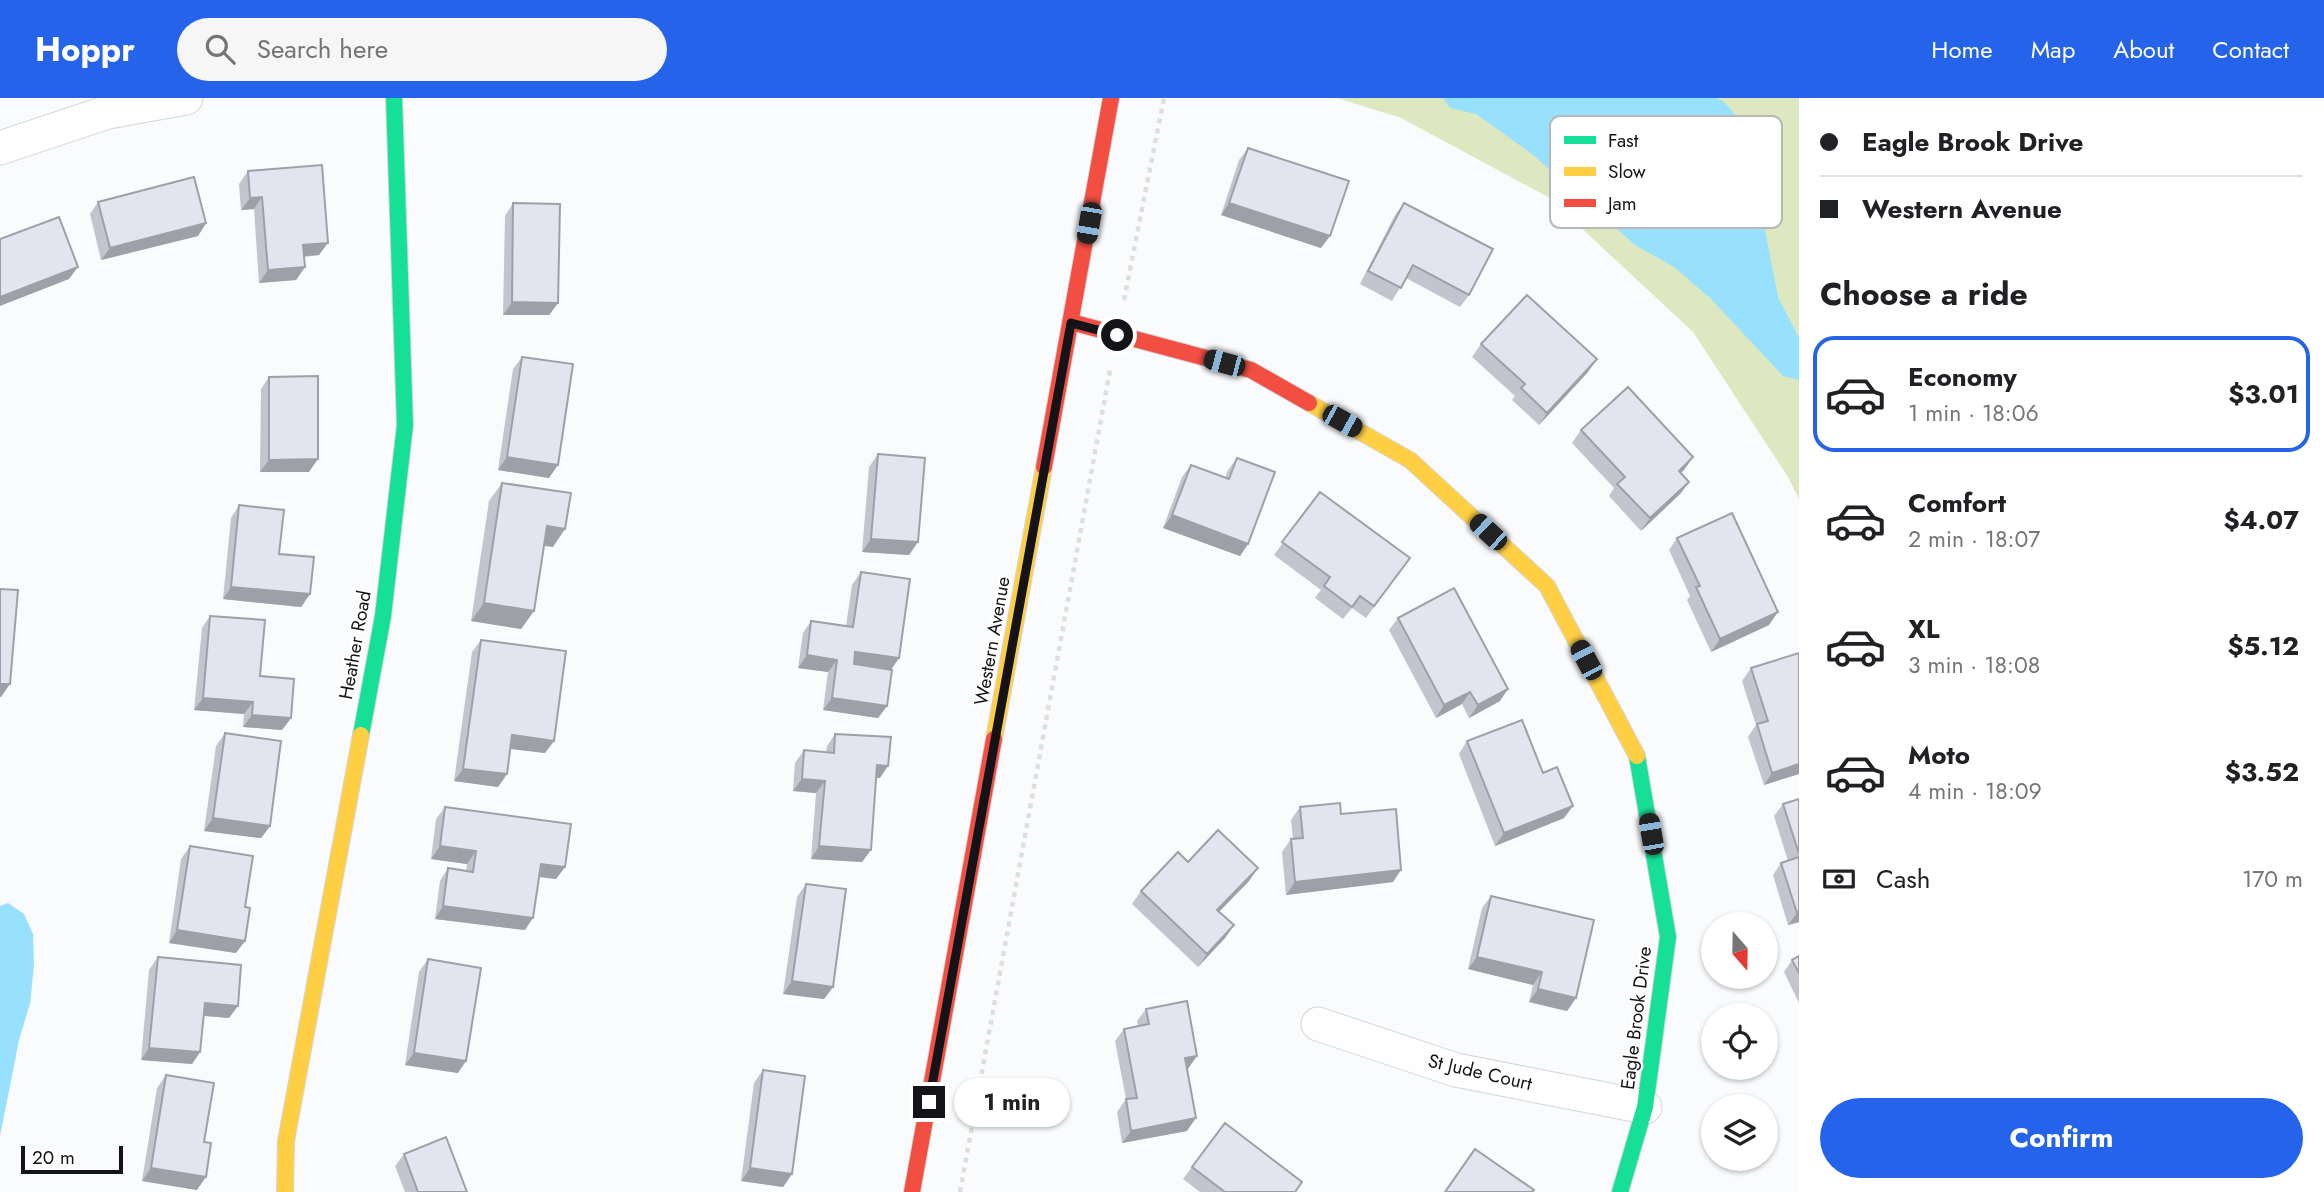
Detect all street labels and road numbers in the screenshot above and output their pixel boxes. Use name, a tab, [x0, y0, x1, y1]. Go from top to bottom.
street label: Western Avenue	[967, 574, 1017, 708]
street label: Heather Road	[332, 588, 378, 702]
street label: Eagle Brook Drive	[1614, 945, 1658, 1091]
street label: St Jude Court	[1425, 1047, 1535, 1097]

